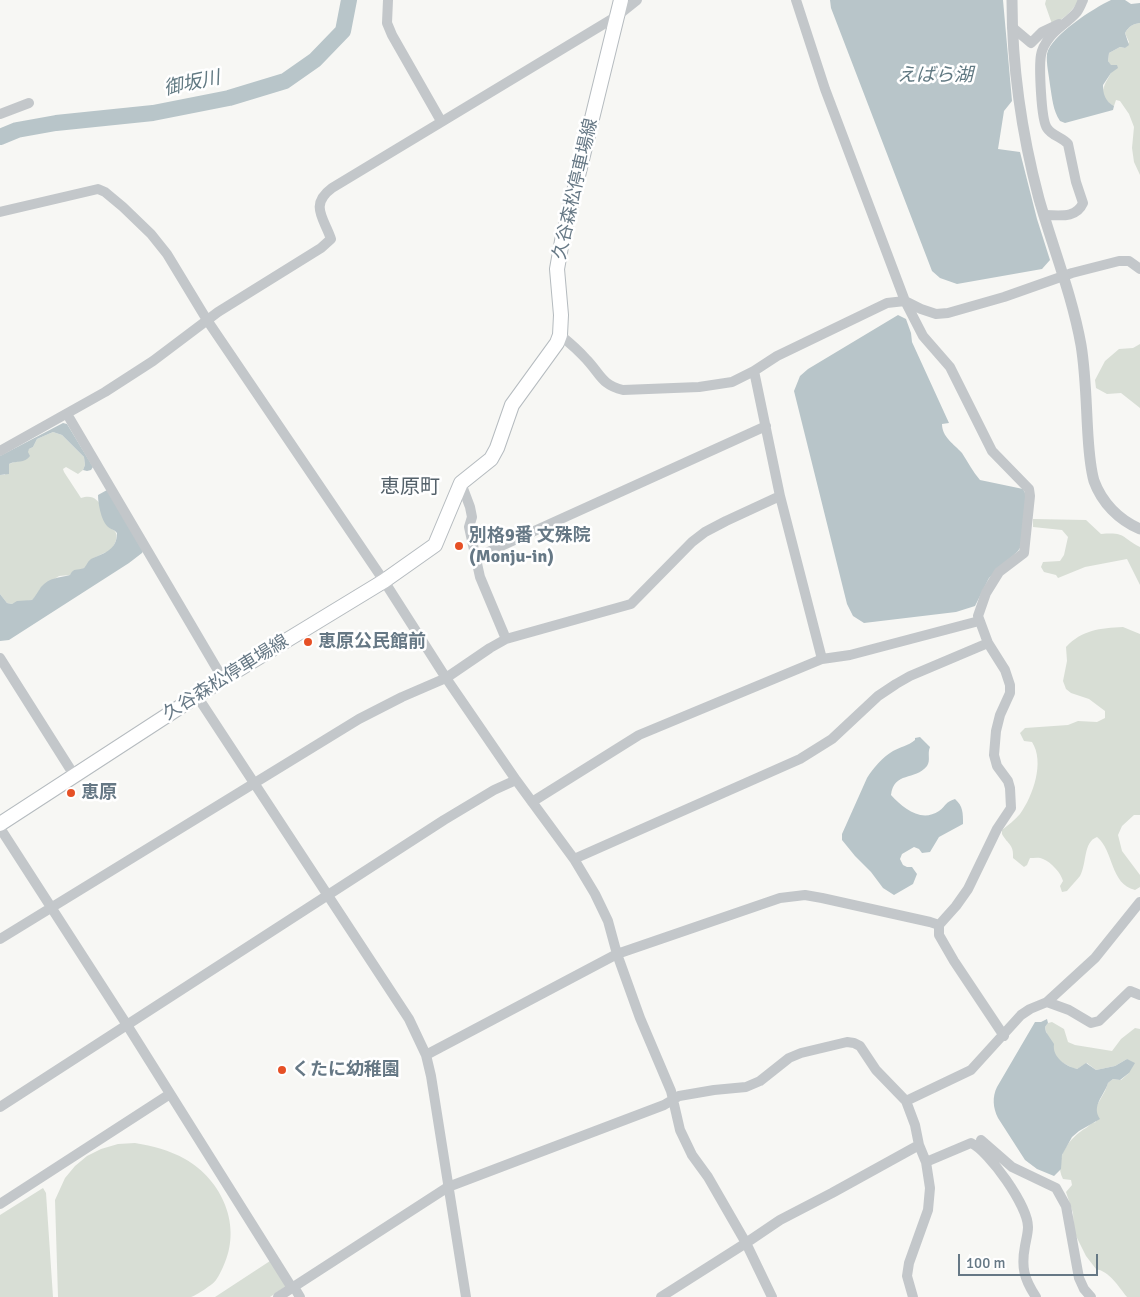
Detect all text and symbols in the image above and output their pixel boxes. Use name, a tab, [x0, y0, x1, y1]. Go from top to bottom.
water label: えばら湖	[897, 65, 973, 87]
water label: 御坂川	[162, 67, 222, 101]
street label: 久谷森松停車場線	[549, 116, 603, 262]
district label: 恵原町	[380, 476, 440, 500]
place label: 別格9番 文殊院 (Monju-in)	[469, 525, 591, 568]
marker: 別格9番 文殊院 (Monju-in)	[453, 540, 465, 552]
street label: 久谷森松停車場線	[159, 631, 293, 725]
place label: 恵原公民館前	[318, 631, 426, 653]
marker: 恵原公民館前	[302, 636, 314, 648]
place label: 恵原	[81, 782, 117, 804]
marker: 恵原	[65, 787, 77, 799]
place label: くたに幼稚園	[292, 1059, 400, 1081]
marker: くたに幼稚園	[276, 1064, 288, 1076]
scale bar	[960, 1244, 1100, 1276]
text: 100 m	[966, 1254, 1006, 1272]

